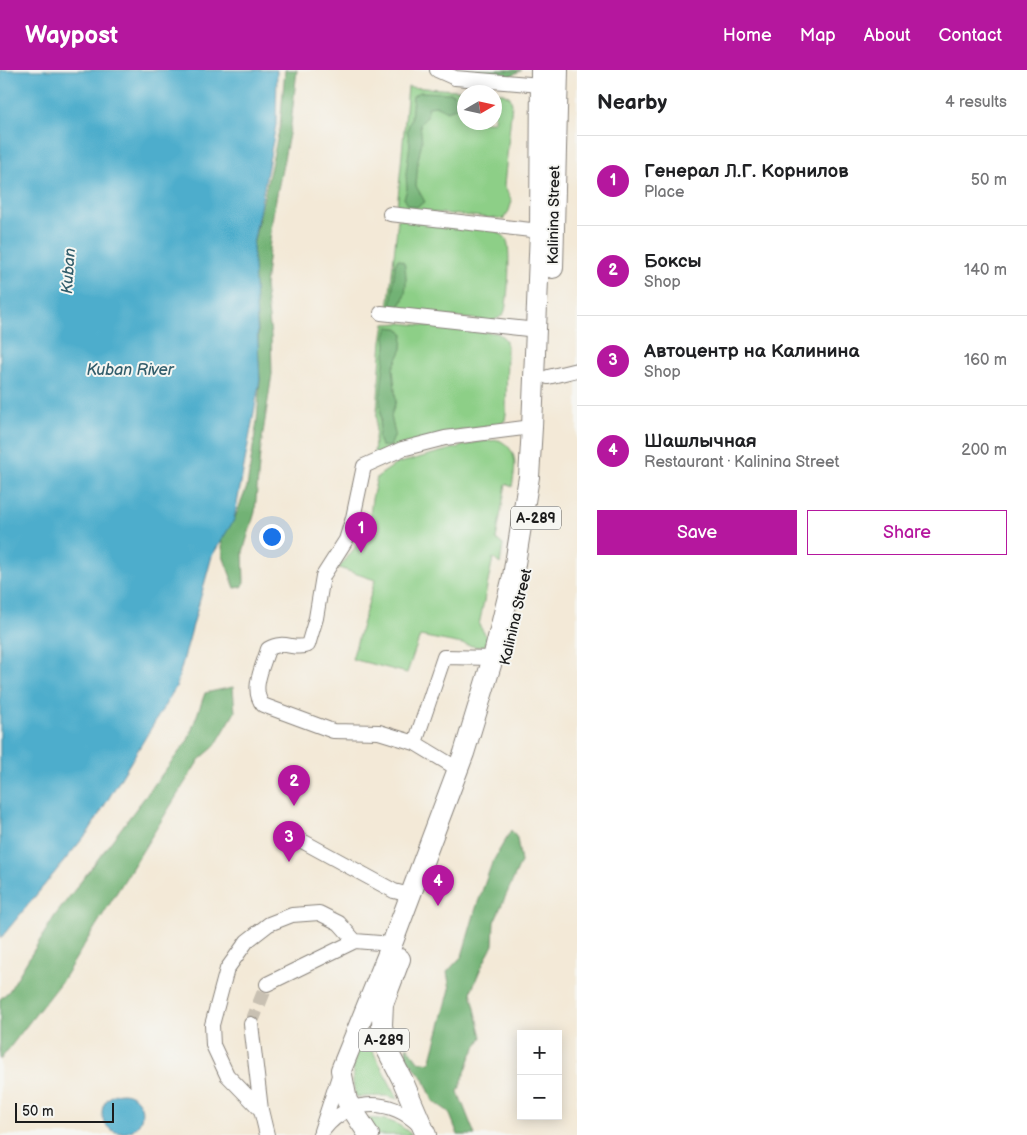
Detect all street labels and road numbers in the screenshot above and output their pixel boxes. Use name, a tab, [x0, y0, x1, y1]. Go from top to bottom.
street label: Kalinina Street	[544, 165, 564, 265]
road number: А-289	[511, 506, 561, 529]
street label: Kalinina Street	[496, 566, 536, 667]
road number: А-289	[359, 1028, 409, 1052]

